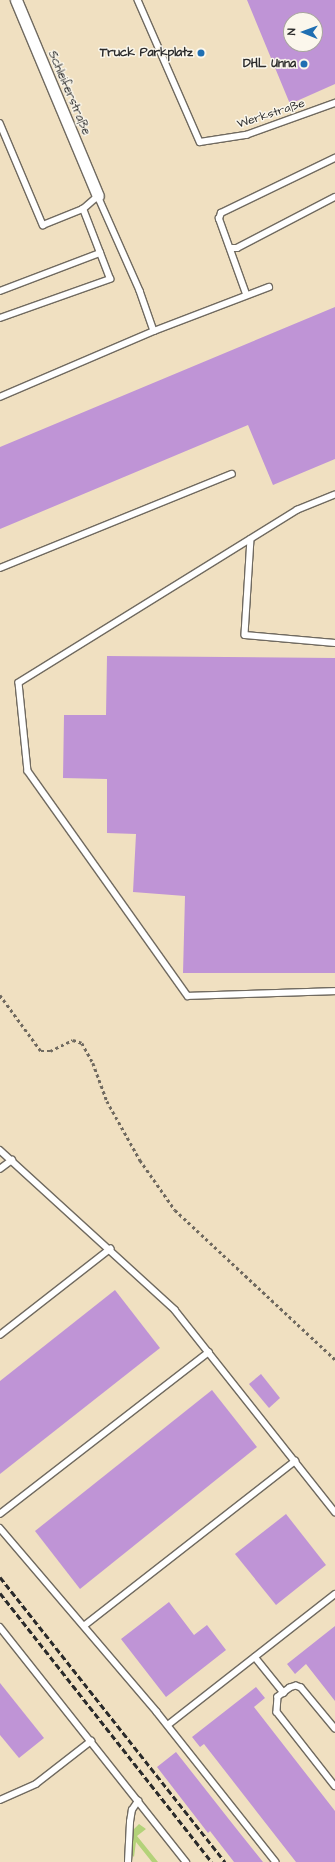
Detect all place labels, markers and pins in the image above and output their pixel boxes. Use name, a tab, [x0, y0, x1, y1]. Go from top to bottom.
place label: Truck Parkplatz	[100, 46, 193, 60]
marker: Truck Parkplatz	[196, 48, 206, 58]
place label: DHL Unna	[243, 57, 296, 71]
marker: DHL Unna	[299, 59, 309, 69]

